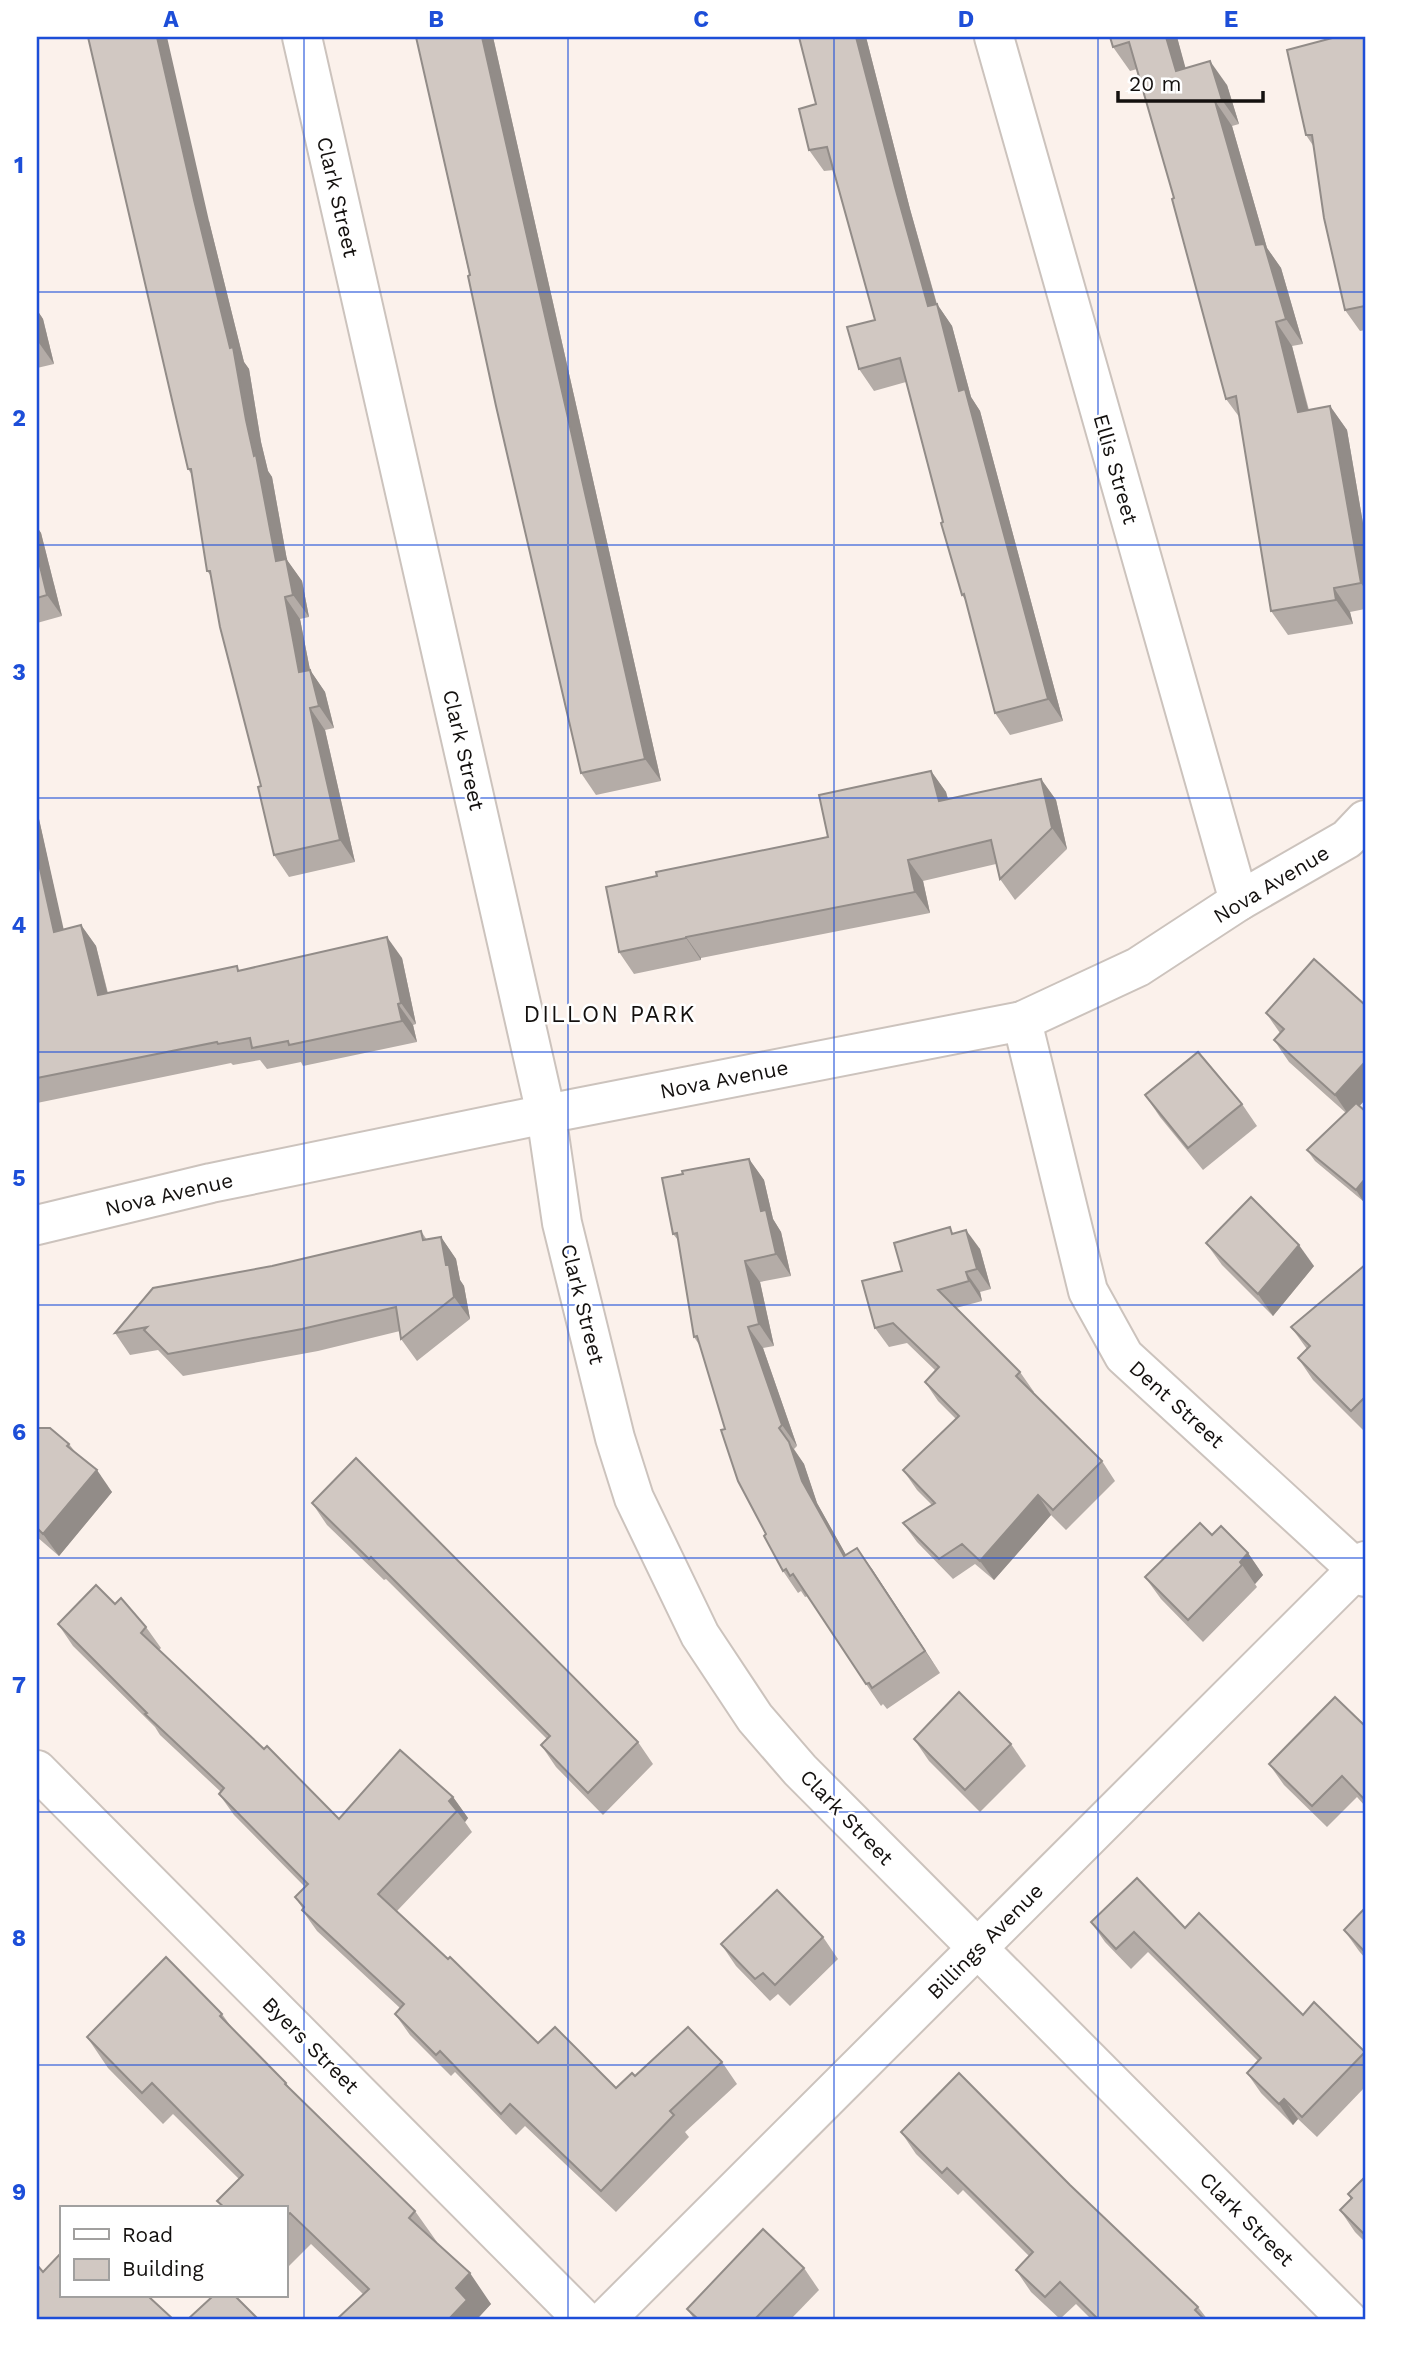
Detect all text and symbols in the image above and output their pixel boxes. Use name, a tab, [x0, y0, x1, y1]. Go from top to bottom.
text: A	[163, 6, 179, 33]
text: B	[428, 6, 444, 33]
text: C	[693, 6, 709, 33]
text: D	[958, 6, 974, 33]
text: E	[1224, 6, 1238, 33]
scale bar	[1118, 60, 1264, 104]
text: 20 m	[1129, 71, 1181, 96]
street label: Clark Street	[312, 134, 364, 260]
text: 1	[14, 152, 24, 179]
text: 2	[12, 405, 26, 432]
street label: Ellis Street	[1088, 411, 1144, 527]
text: 3	[12, 659, 26, 686]
street label: Clark Street	[438, 687, 490, 813]
street label: Nova Avenue	[1209, 840, 1333, 928]
text: 4	[12, 912, 27, 939]
district label: DILLON PARK	[524, 1001, 696, 1028]
street label: Nova Avenue	[658, 1054, 790, 1104]
text: 5	[12, 1165, 26, 1192]
street label: Nova Avenue	[103, 1167, 235, 1221]
street label: Clark Street	[556, 1241, 610, 1367]
street label: Dent Street	[1124, 1355, 1230, 1453]
text: 6	[12, 1419, 26, 1446]
text: 7	[12, 1672, 26, 1699]
street label: Clark Street	[795, 1764, 899, 1870]
street label: Billings Avenue	[922, 1878, 1048, 2004]
text: 8	[12, 1925, 26, 1952]
street label: Byers Street	[258, 1992, 365, 2099]
street label: Clark Street	[1195, 2167, 1300, 2272]
text: 9	[12, 2179, 26, 2206]
legend	[60, 2206, 287, 2298]
text: Road	[122, 2222, 173, 2247]
text: Building	[122, 2256, 204, 2281]

